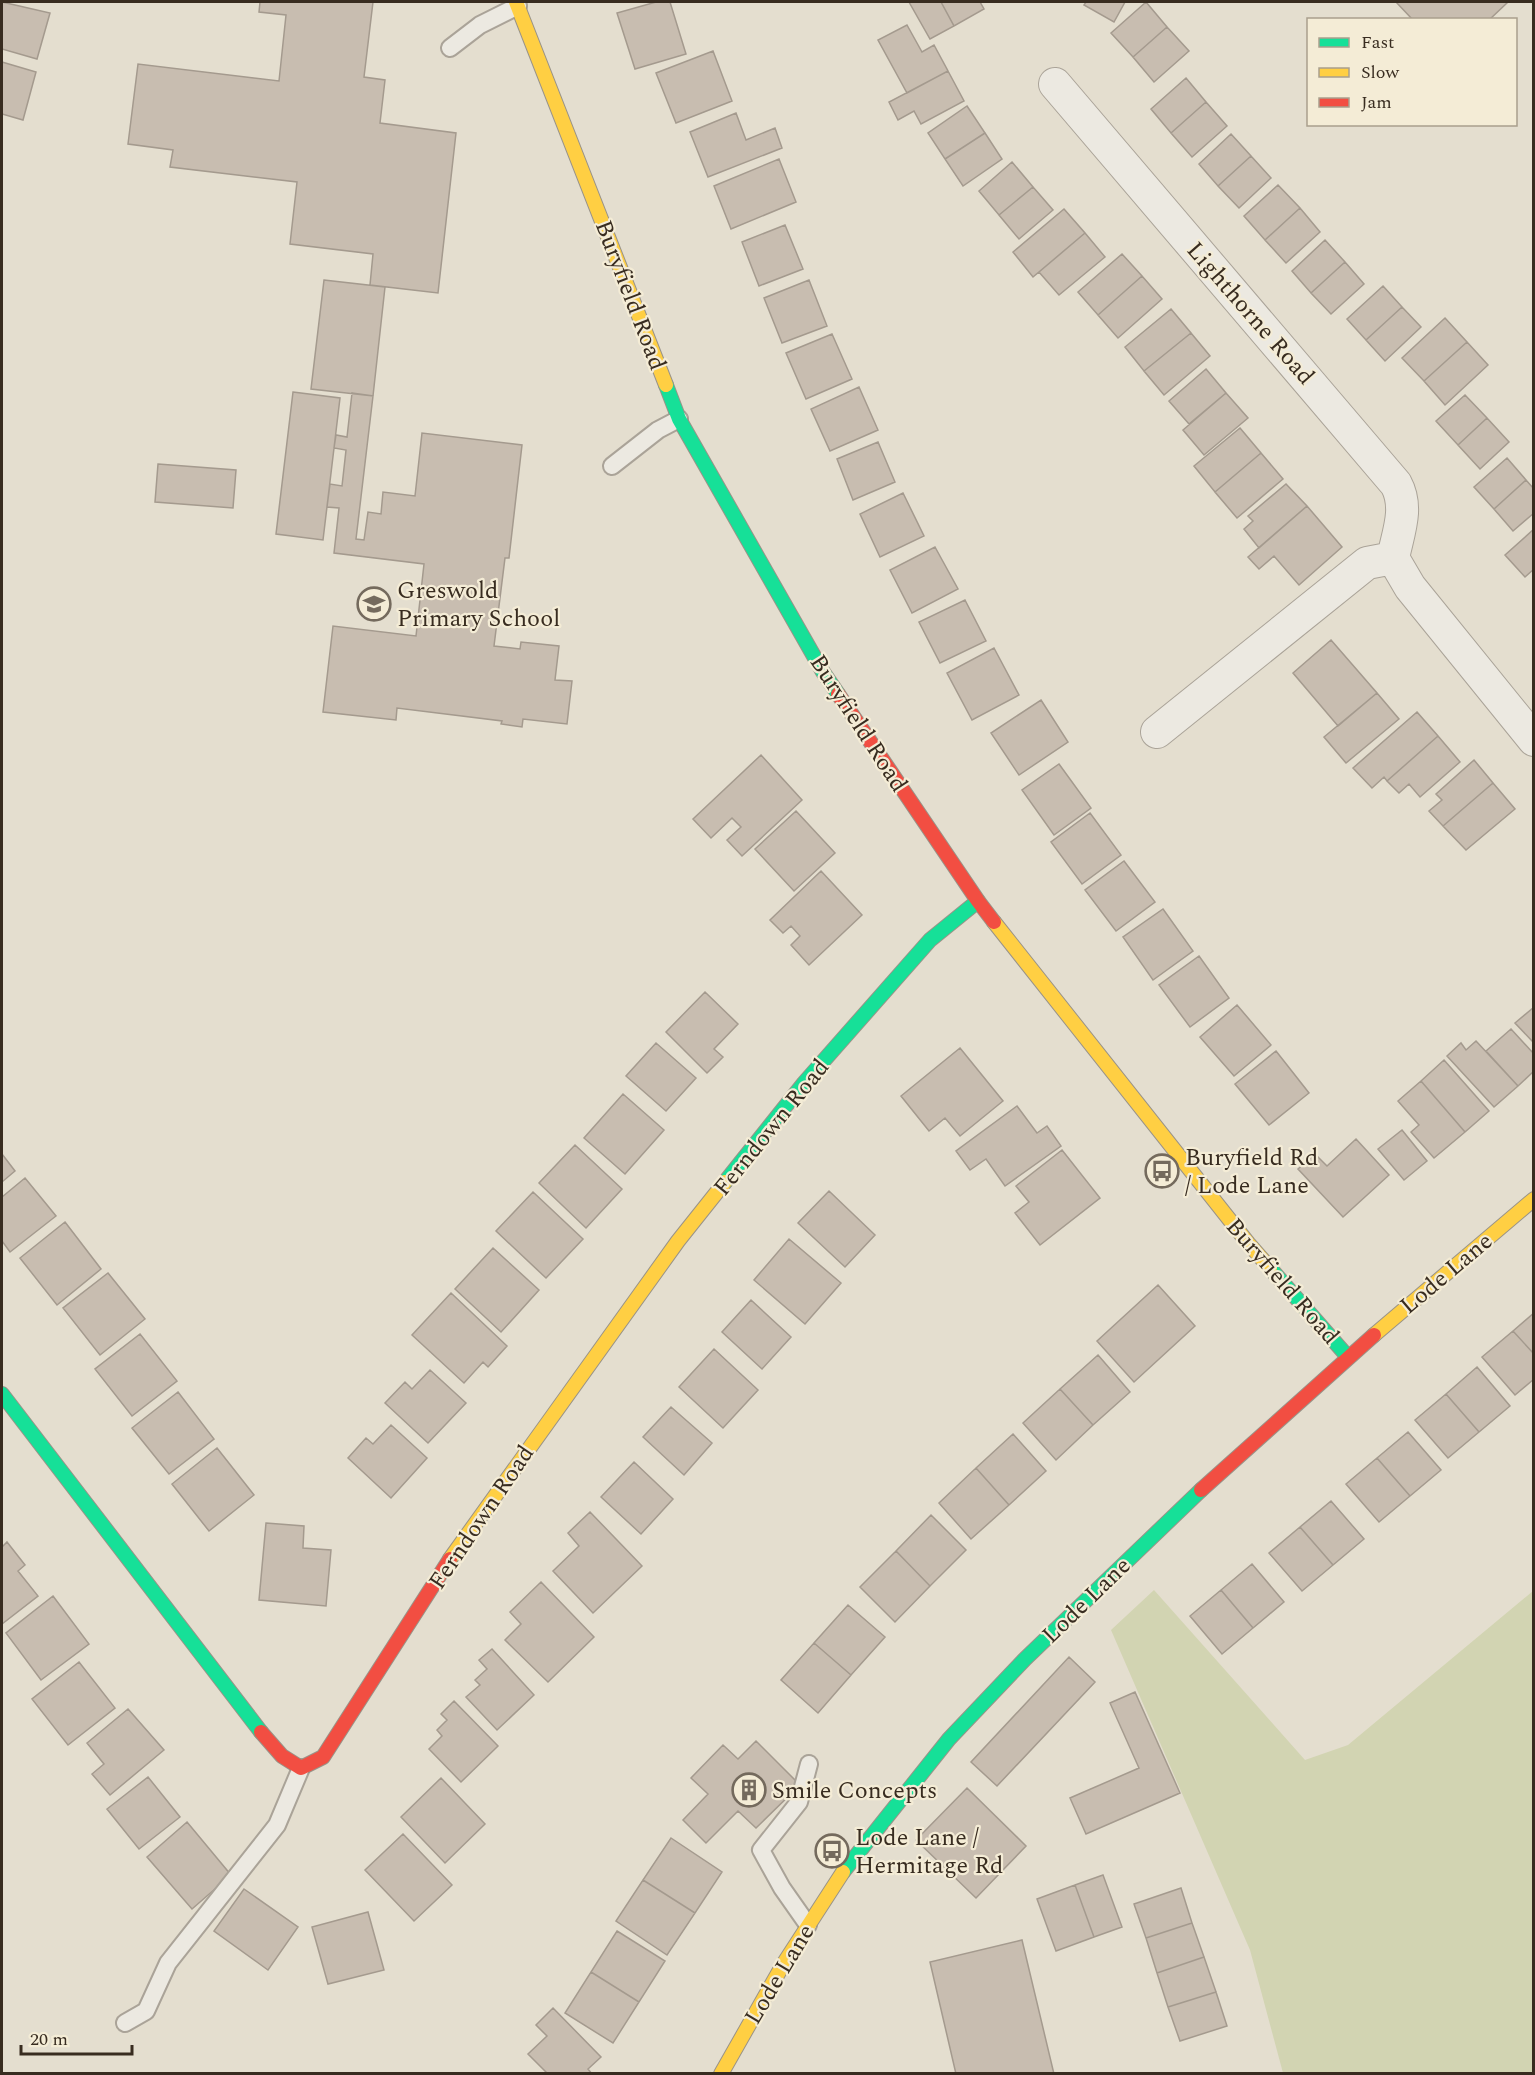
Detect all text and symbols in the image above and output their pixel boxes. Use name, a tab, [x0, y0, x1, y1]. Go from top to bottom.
legend	[1307, 18, 1517, 126]
text: Fast	[1361, 29, 1394, 56]
text: Slow	[1361, 59, 1400, 86]
text: Jam	[1361, 89, 1392, 116]
street label: Buryfield Road	[585, 215, 675, 376]
street label: Lighthorne Road	[1178, 234, 1323, 393]
place label: Greswold Primary School	[397, 573, 560, 637]
school or university icon: Greswold Primary School	[356, 586, 392, 622]
street label: Buryfield Road	[800, 647, 916, 800]
street label: Ferndown Road	[705, 1051, 839, 1204]
place label: Buryfield Rd / Lode Lane	[1185, 1140, 1318, 1204]
bus stop icon: Buryfield Rd / Lode Lane	[1144, 1153, 1180, 1189]
street label: Buryfield Road	[1217, 1210, 1348, 1353]
street label: Lode Lane	[1392, 1224, 1501, 1323]
street label: Ferndown Road	[420, 1438, 544, 1597]
street label: Lode Lane	[1034, 1549, 1139, 1652]
building icon: Smile Concepts	[731, 1772, 767, 1808]
place label: Smile Concepts	[772, 1773, 937, 1809]
place label: Lode Lane / Hermitage Rd	[855, 1820, 1004, 1884]
bus stop icon: Lode Lane / Hermitage Rd	[814, 1833, 850, 1869]
street label: Lode Lane	[736, 1917, 824, 2032]
scale bar	[21, 2018, 132, 2056]
text: 20 m	[30, 2026, 68, 2053]

